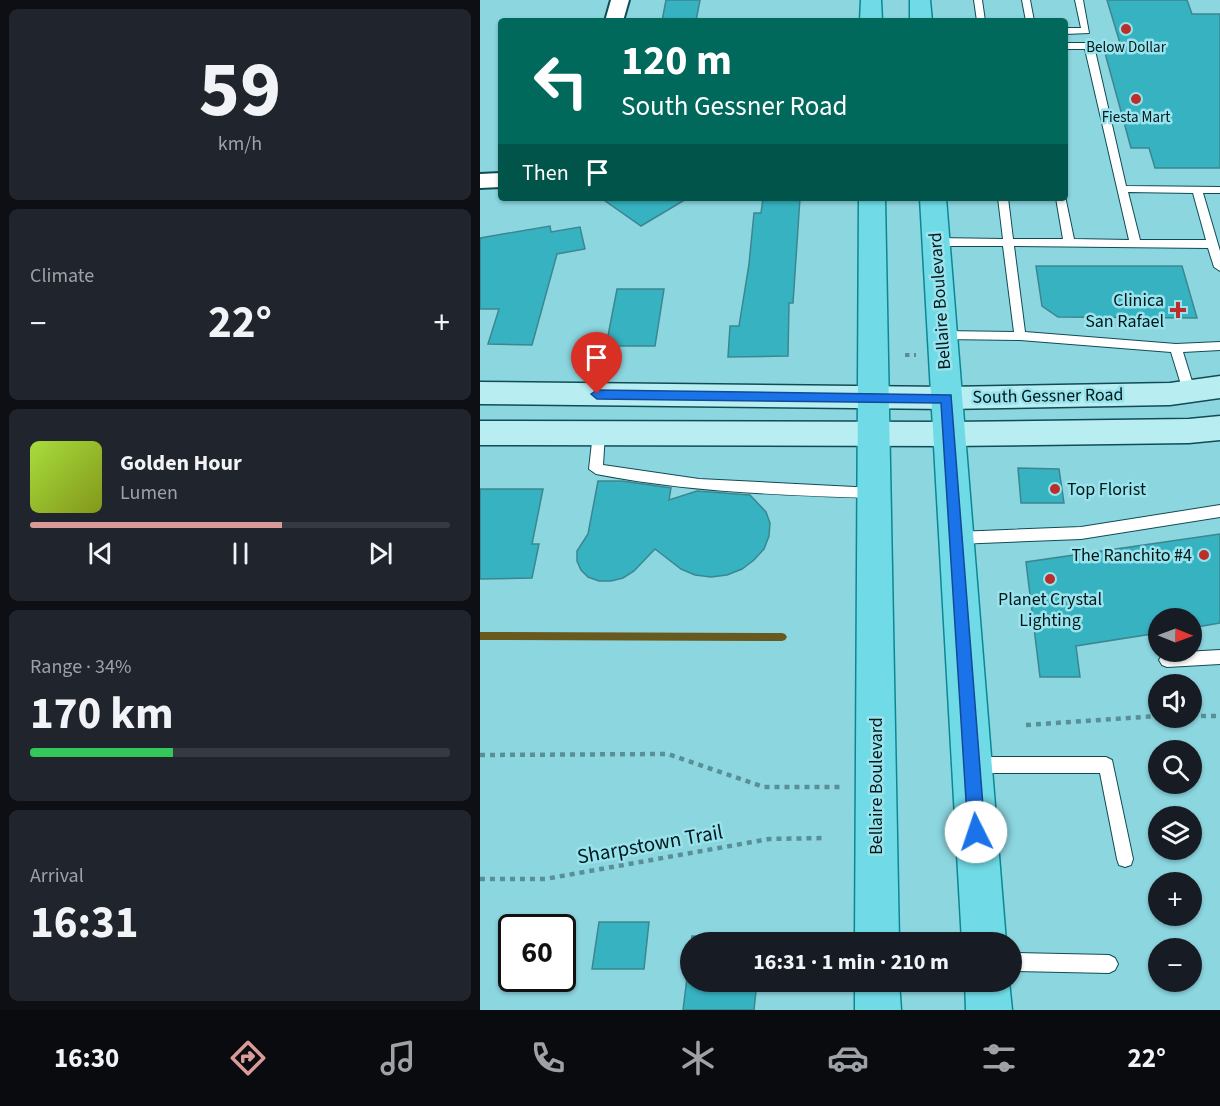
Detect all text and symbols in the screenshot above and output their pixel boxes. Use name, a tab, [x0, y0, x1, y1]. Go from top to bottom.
marker: Below Dollar	[1119, 22, 1133, 36]
text: 120 m	[621, 31, 732, 91]
text: 59	[199, 35, 281, 146]
place label: Below Dollar	[1086, 37, 1167, 58]
icon: left	[522, 42, 600, 120]
text: South Gessner Road	[621, 87, 848, 126]
marker: Fiesta Mart	[1129, 92, 1143, 106]
place label: Fiesta Mart	[1102, 107, 1170, 128]
text: km/h	[218, 130, 262, 158]
icon: arrive	[581, 156, 614, 189]
text: Then	[522, 157, 569, 189]
street label: Bellaire Boulevard	[923, 231, 957, 371]
text: Climate	[30, 262, 94, 290]
place label: Clinica San Rafael	[1085, 288, 1164, 334]
text: 22°	[208, 291, 272, 355]
text: −	[30, 300, 46, 347]
text: +	[434, 300, 450, 347]
marker: Clinica San Rafael	[1169, 301, 1187, 319]
pin	[571, 332, 622, 394]
icon: arrive	[580, 341, 613, 374]
street label: South Gessner Road	[972, 382, 1124, 410]
text: Golden Hour	[120, 447, 242, 479]
place label: Top Florist	[1067, 477, 1146, 502]
text: Lumen	[120, 479, 178, 507]
marker: Top Florist	[1048, 482, 1062, 496]
icon: previous	[84, 537, 117, 570]
icon: pause	[224, 537, 257, 570]
icon: next	[364, 537, 397, 570]
place label: The Ranchito #4	[1071, 543, 1192, 568]
marker: The Ranchito #4	[1197, 548, 1211, 562]
marker: Planet Crystal Lighting	[1043, 572, 1057, 586]
place label: Planet Crystal Lighting	[998, 587, 1102, 633]
north arrow	[1148, 608, 1202, 662]
map controls	[1148, 608, 1202, 992]
text: Range · 34%	[30, 653, 131, 681]
button: sound	[1148, 674, 1202, 728]
text: 170 km	[30, 682, 174, 746]
street label: Bellaire Boulevard	[864, 717, 889, 855]
button: search	[1148, 740, 1202, 794]
position arrow	[944, 800, 1008, 864]
button: layers	[1148, 806, 1202, 860]
street label: Sharpstown Trail	[575, 816, 725, 872]
text: Arrival	[30, 862, 84, 890]
button: +	[1148, 872, 1202, 926]
text: 16:31	[30, 891, 139, 955]
speed limit sign: 60	[498, 914, 576, 992]
button: −	[1148, 938, 1202, 992]
text: 16:31 · 1 min · 210 m	[753, 946, 949, 978]
icon: directions	[227, 1037, 269, 1079]
icon: music	[377, 1037, 419, 1079]
icon: phone	[527, 1037, 569, 1079]
icon: climate	[677, 1037, 719, 1079]
icon: car	[827, 1037, 869, 1079]
icon: filters	[978, 1037, 1020, 1079]
text: 16:30	[54, 1039, 119, 1078]
text: 22°	[1128, 1039, 1166, 1078]

